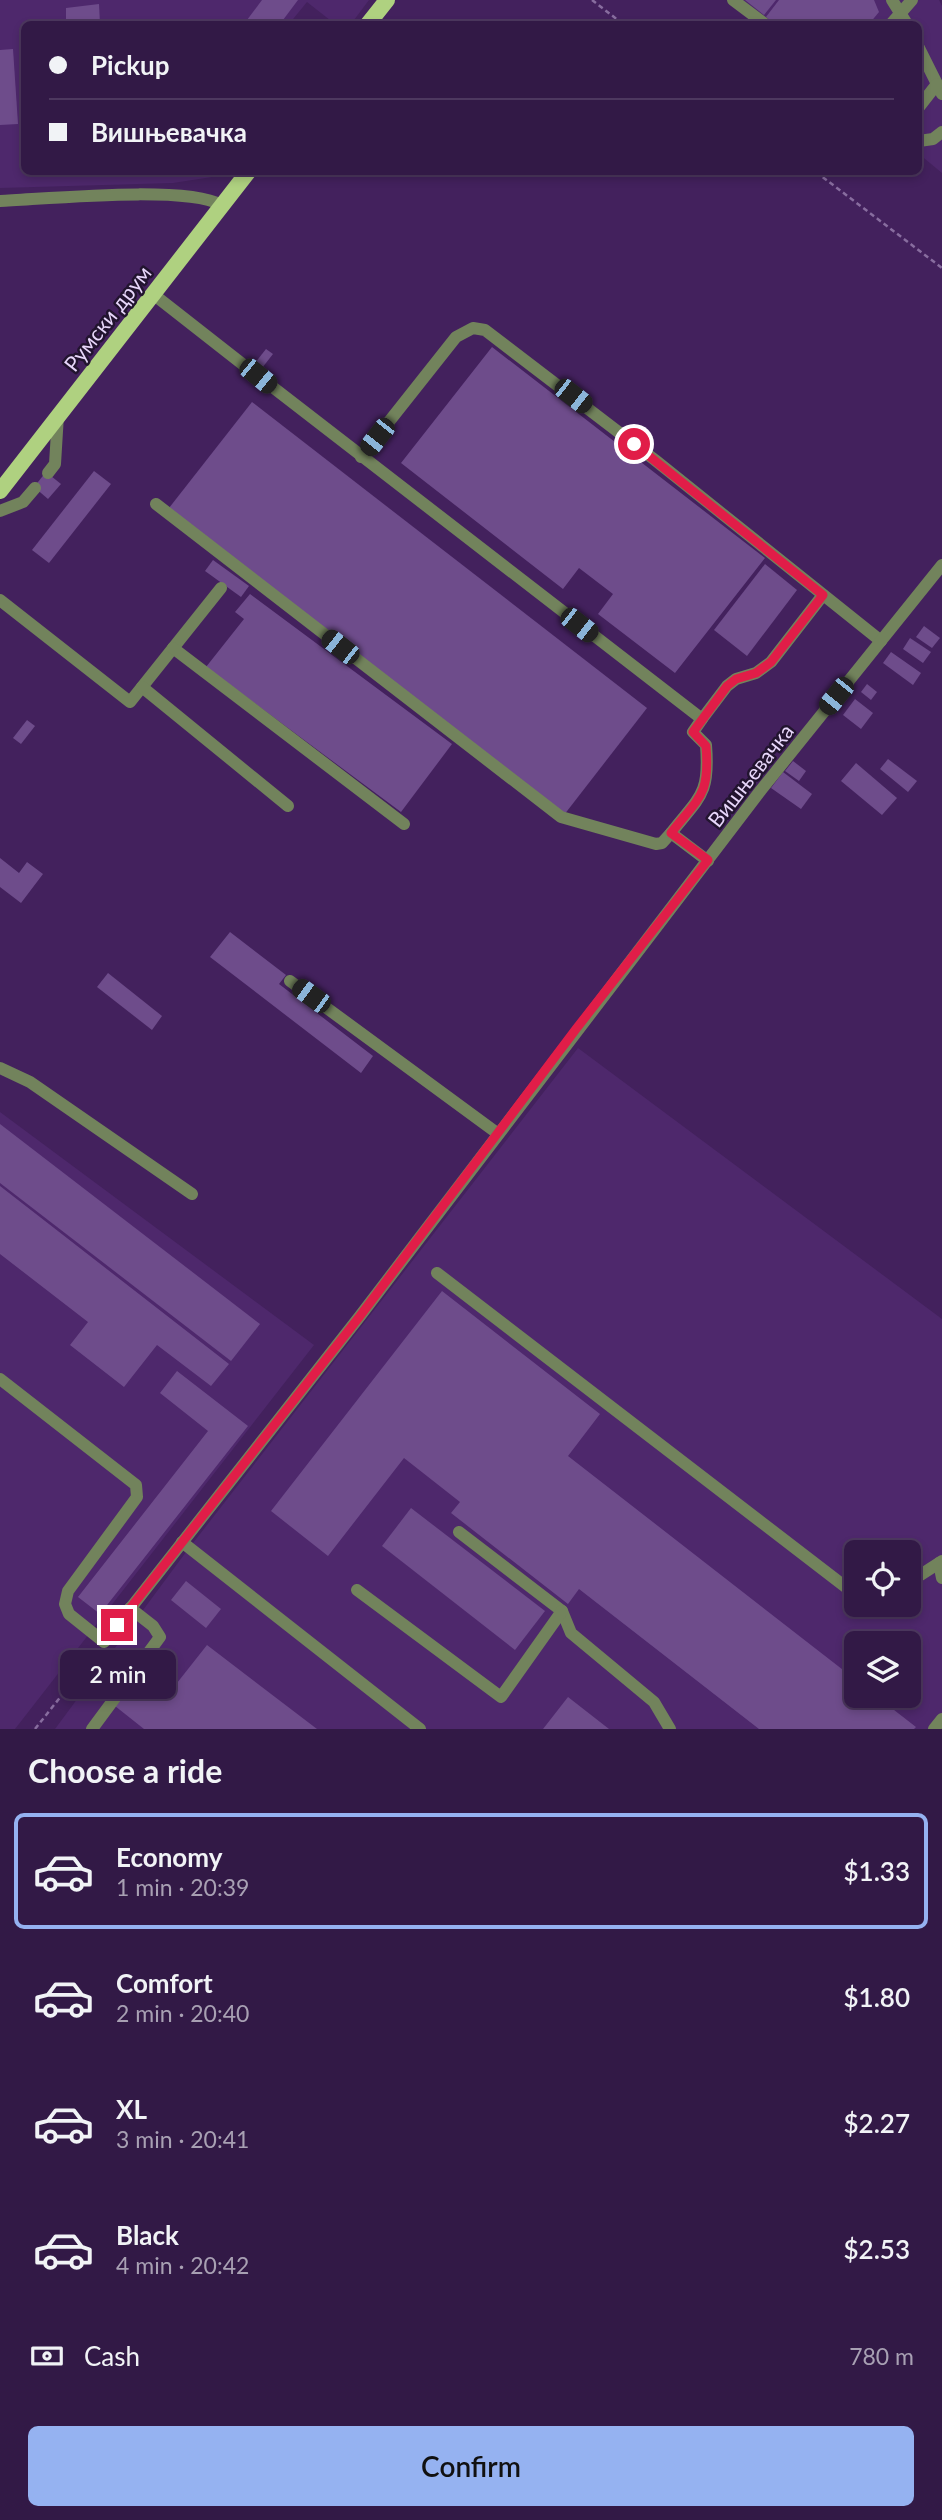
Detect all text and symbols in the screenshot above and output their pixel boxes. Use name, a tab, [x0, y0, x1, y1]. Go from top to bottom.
text: Pickup	[91, 49, 170, 81]
text: Вишњевачка	[91, 116, 247, 148]
street label: Румски друм	[58, 260, 156, 376]
car	[236, 355, 281, 397]
car	[550, 375, 597, 417]
car	[356, 414, 399, 460]
route start	[618, 428, 650, 460]
car	[556, 604, 603, 646]
car	[317, 626, 364, 668]
car	[815, 673, 858, 719]
street label: Вишњевачка	[702, 718, 798, 832]
car	[288, 975, 335, 1017]
map controls	[844, 1540, 921, 1708]
button: locate	[844, 1540, 921, 1617]
route end	[101, 1609, 133, 1641]
button: layers	[844, 1631, 921, 1708]
callout: 2 min	[59, 1650, 175, 1698]
text: 2 min	[90, 1660, 146, 1688]
text: Choose a ride	[28, 1751, 222, 1790]
icon: car	[32, 1840, 95, 1903]
text: Economy	[116, 1841, 222, 1873]
text: $1.33	[844, 1855, 910, 1887]
text: 1 min · 20:39	[116, 1873, 249, 1901]
icon: car	[32, 1966, 95, 2029]
text: Comfort	[116, 1967, 213, 1999]
text: $1.80	[844, 1981, 910, 2013]
text: 2 min · 20:40	[116, 1999, 249, 2027]
icon: car	[32, 2092, 95, 2155]
text: XL	[116, 2093, 147, 2125]
text: $2.27	[844, 2107, 910, 2139]
text: 3 min · 20:41	[116, 2125, 249, 2153]
icon: car	[32, 2218, 95, 2281]
text: Black	[116, 2219, 179, 2251]
text: $2.53	[844, 2233, 910, 2265]
text: 4 min · 20:42	[116, 2251, 249, 2279]
icon: cash	[28, 2337, 66, 2375]
text: Cash	[84, 2340, 140, 2372]
text: 780 m	[849, 2342, 914, 2370]
button: Confirm	[28, 2426, 914, 2506]

